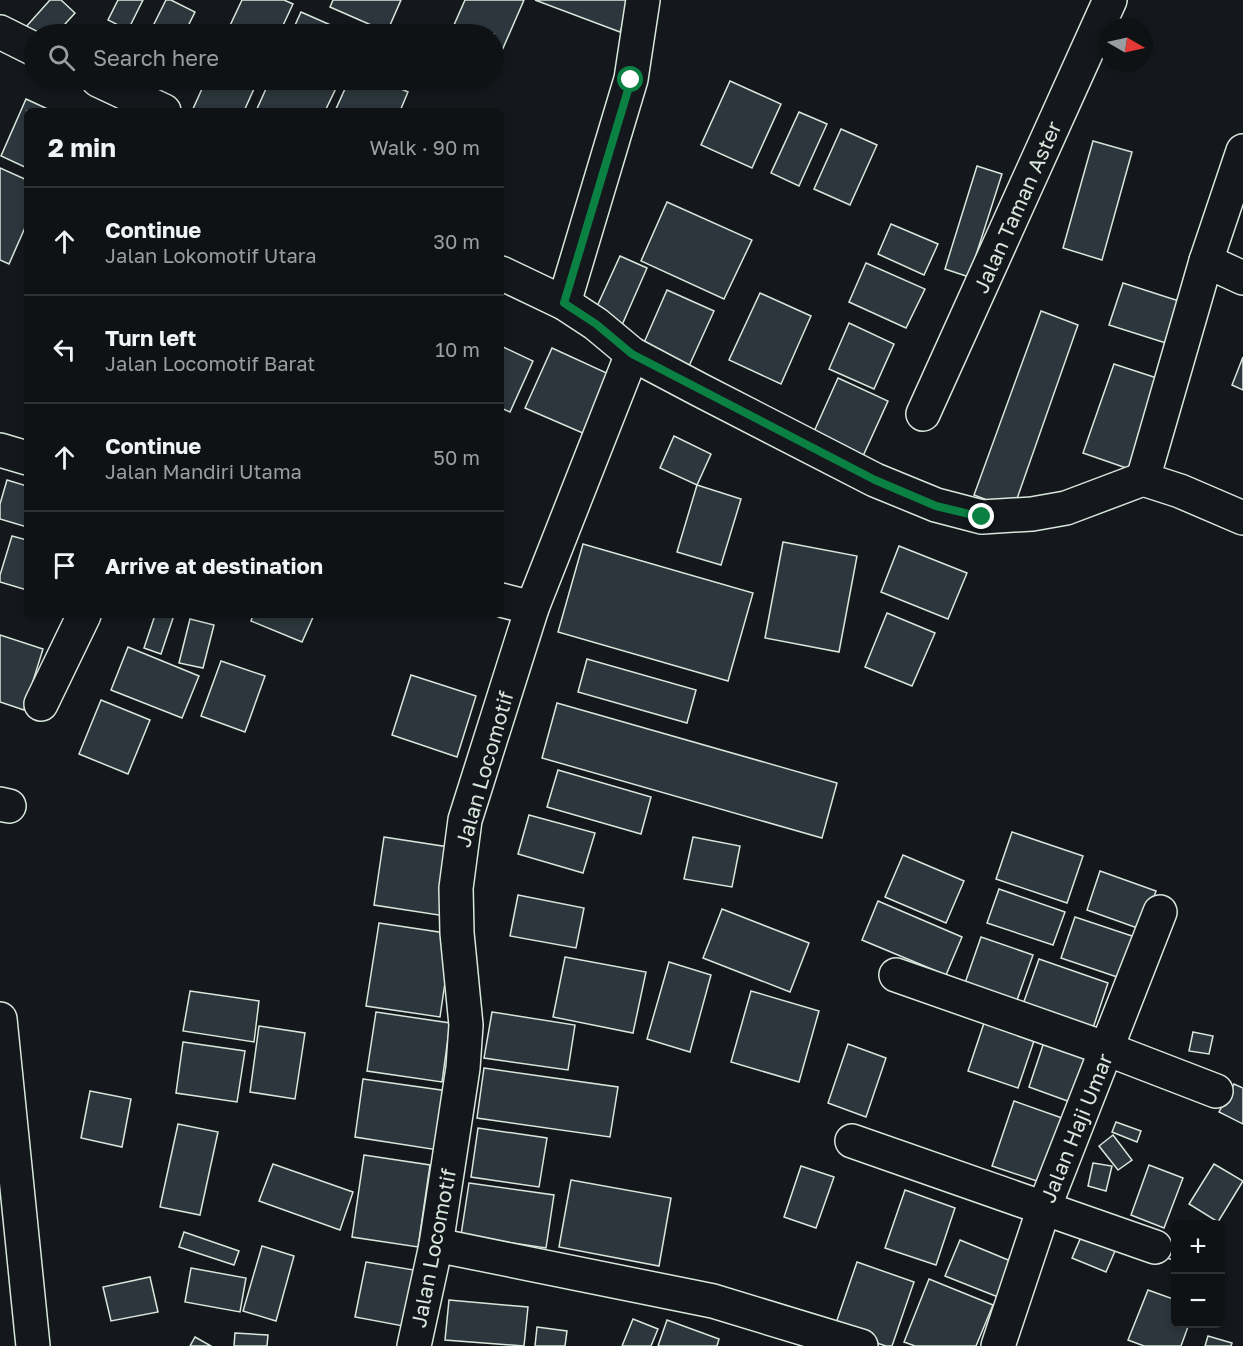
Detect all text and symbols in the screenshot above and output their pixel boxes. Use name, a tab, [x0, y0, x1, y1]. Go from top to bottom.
north arrow	[1099, 18, 1153, 72]
search box	[24, 24, 504, 90]
icon: search	[45, 41, 78, 74]
text: Search here	[93, 44, 219, 71]
route start	[617, 66, 643, 92]
street label: Jalan Taman Aster	[967, 117, 1067, 297]
text: 2 min	[48, 132, 116, 163]
text: Walk · 90 m	[369, 135, 480, 159]
text: Continue	[105, 216, 201, 243]
icon: ahead	[48, 225, 81, 258]
text: 30 m	[433, 229, 480, 253]
text: Jalan Lokomotif Utara	[105, 243, 317, 267]
text: Turn left	[105, 324, 196, 351]
icon: left	[48, 333, 81, 366]
text: 10 m	[435, 337, 480, 361]
text: Jalan Locomotif Barat	[105, 351, 315, 375]
text: Continue	[105, 432, 201, 459]
icon: ahead	[48, 441, 81, 474]
text: 50 m	[433, 445, 480, 469]
text: Jalan Mandiri Utama	[105, 459, 302, 483]
route end	[968, 503, 994, 529]
icon: arrive	[48, 549, 81, 582]
text: Arrive at destination	[105, 552, 323, 579]
street label: Jalan Locomotif	[449, 687, 519, 850]
street label: Jalan Haji Umar	[1034, 1050, 1118, 1206]
street label: Jalan Locomotif	[405, 1166, 461, 1330]
map controls	[1171, 1220, 1225, 1328]
button: +	[1171, 1220, 1225, 1274]
button: −	[1171, 1274, 1225, 1328]

